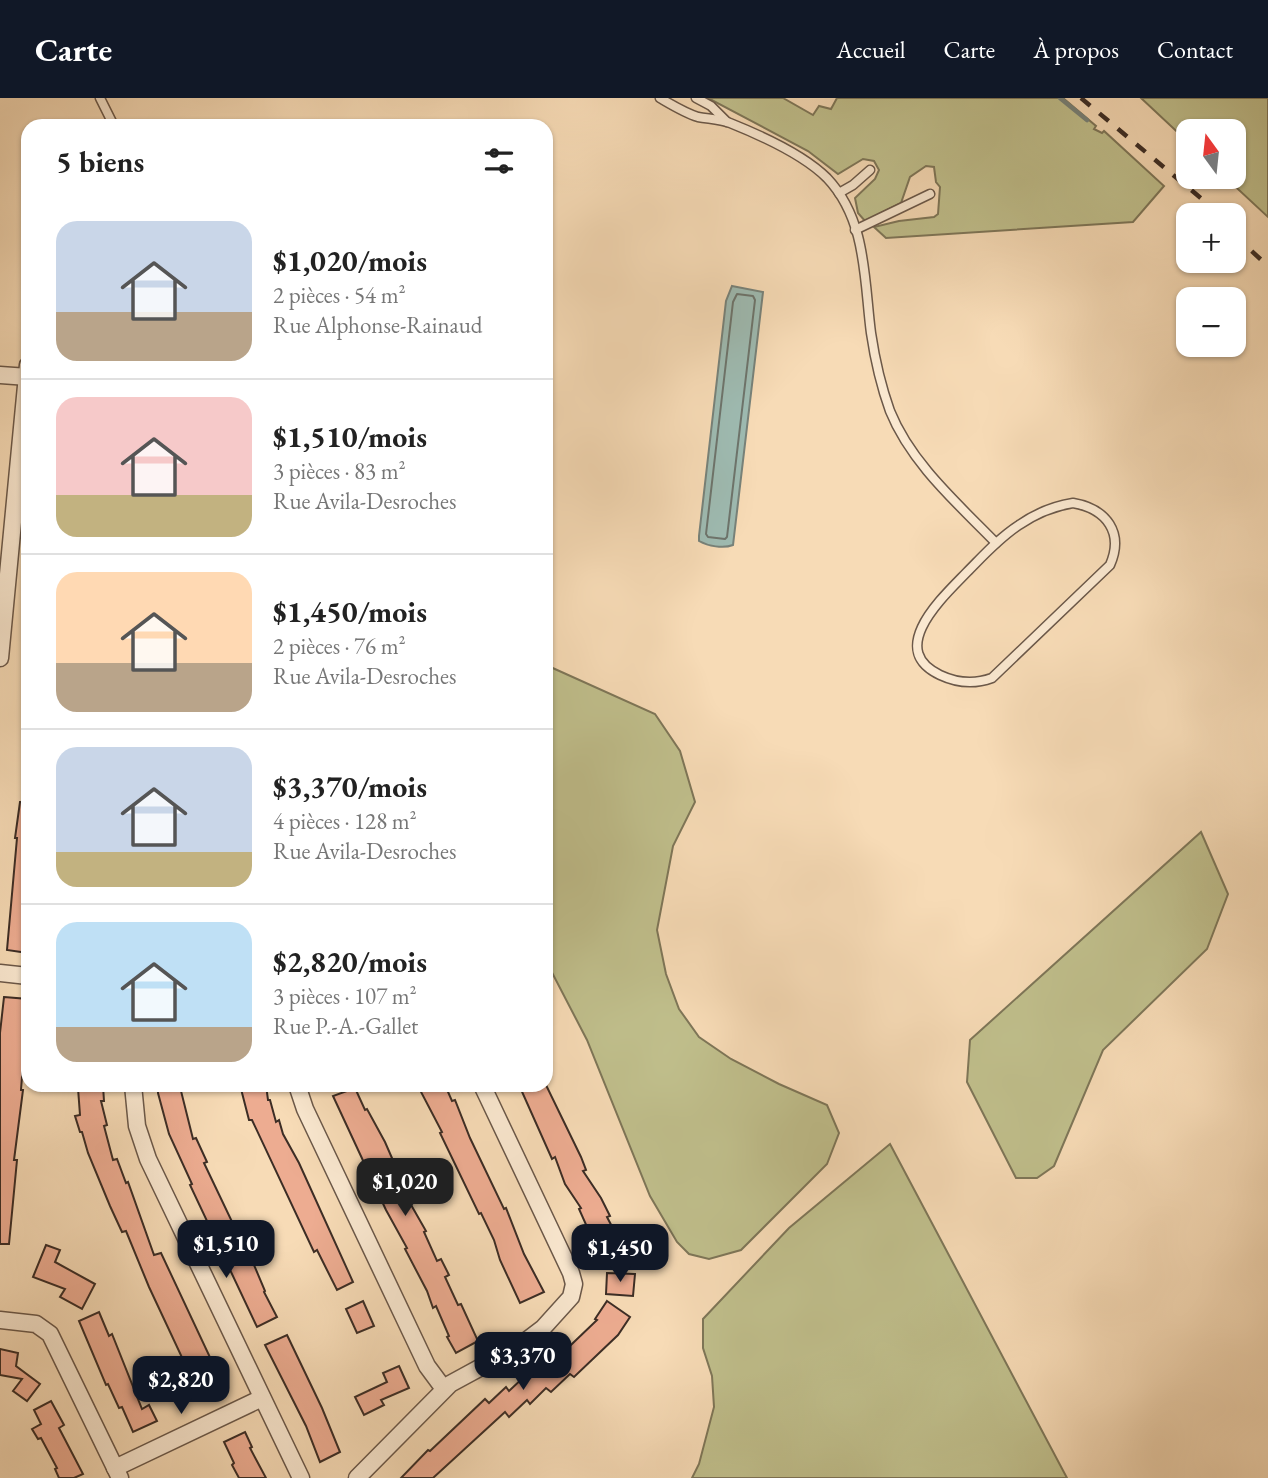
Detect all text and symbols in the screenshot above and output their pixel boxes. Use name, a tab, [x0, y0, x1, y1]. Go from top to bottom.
text: Carte	[35, 28, 112, 71]
text: Accueil	[836, 34, 906, 65]
text: Carte	[944, 34, 995, 65]
text: À propos	[1033, 34, 1119, 65]
text: Contact	[1157, 34, 1233, 65]
north arrow	[1176, 119, 1246, 189]
map controls	[1176, 119, 1246, 357]
text: 5 biens	[56, 142, 144, 181]
icon: filters	[480, 142, 518, 180]
button: +	[1176, 203, 1246, 273]
text: $1,020/mois	[273, 241, 427, 280]
icon: home	[112, 249, 196, 333]
text: 2 pièces · 54 m²	[273, 280, 406, 310]
button: −	[1176, 287, 1246, 357]
text: Rue Alphonse-Rainaud	[273, 310, 482, 340]
text: $1,510/mois	[273, 417, 427, 456]
icon: home	[112, 425, 196, 509]
text: 3 pièces · 83 m²	[273, 456, 406, 486]
text: Rue Avila-Desroches	[273, 486, 457, 516]
text: $1,450/mois	[273, 592, 427, 631]
icon: home	[112, 600, 196, 684]
text: 2 pièces · 76 m²	[273, 631, 406, 661]
text: Rue Avila-Desroches	[273, 661, 457, 691]
text: $3,370/mois	[273, 767, 427, 806]
icon: home	[112, 775, 196, 859]
text: 4 pièces · 128 m²	[273, 806, 417, 836]
text: Rue Avila-Desroches	[273, 836, 457, 866]
text: $2,820/mois	[273, 942, 427, 981]
icon: home	[112, 950, 196, 1034]
text: 3 pièces · 107 m²	[273, 981, 417, 1011]
text: Rue P.-A.-Gallet	[273, 1011, 418, 1041]
pin: $1,020	[348, 1158, 462, 1218]
text: $1,020	[373, 1166, 437, 1196]
pin: $1,510	[169, 1220, 283, 1280]
pin: $1,450	[563, 1224, 677, 1284]
text: $1,510	[194, 1228, 258, 1258]
text: $1,450	[588, 1232, 652, 1262]
pin: $3,370	[466, 1332, 580, 1392]
text: $3,370	[491, 1340, 555, 1370]
pin: $2,820	[124, 1356, 238, 1416]
text: $2,820	[149, 1364, 213, 1394]

